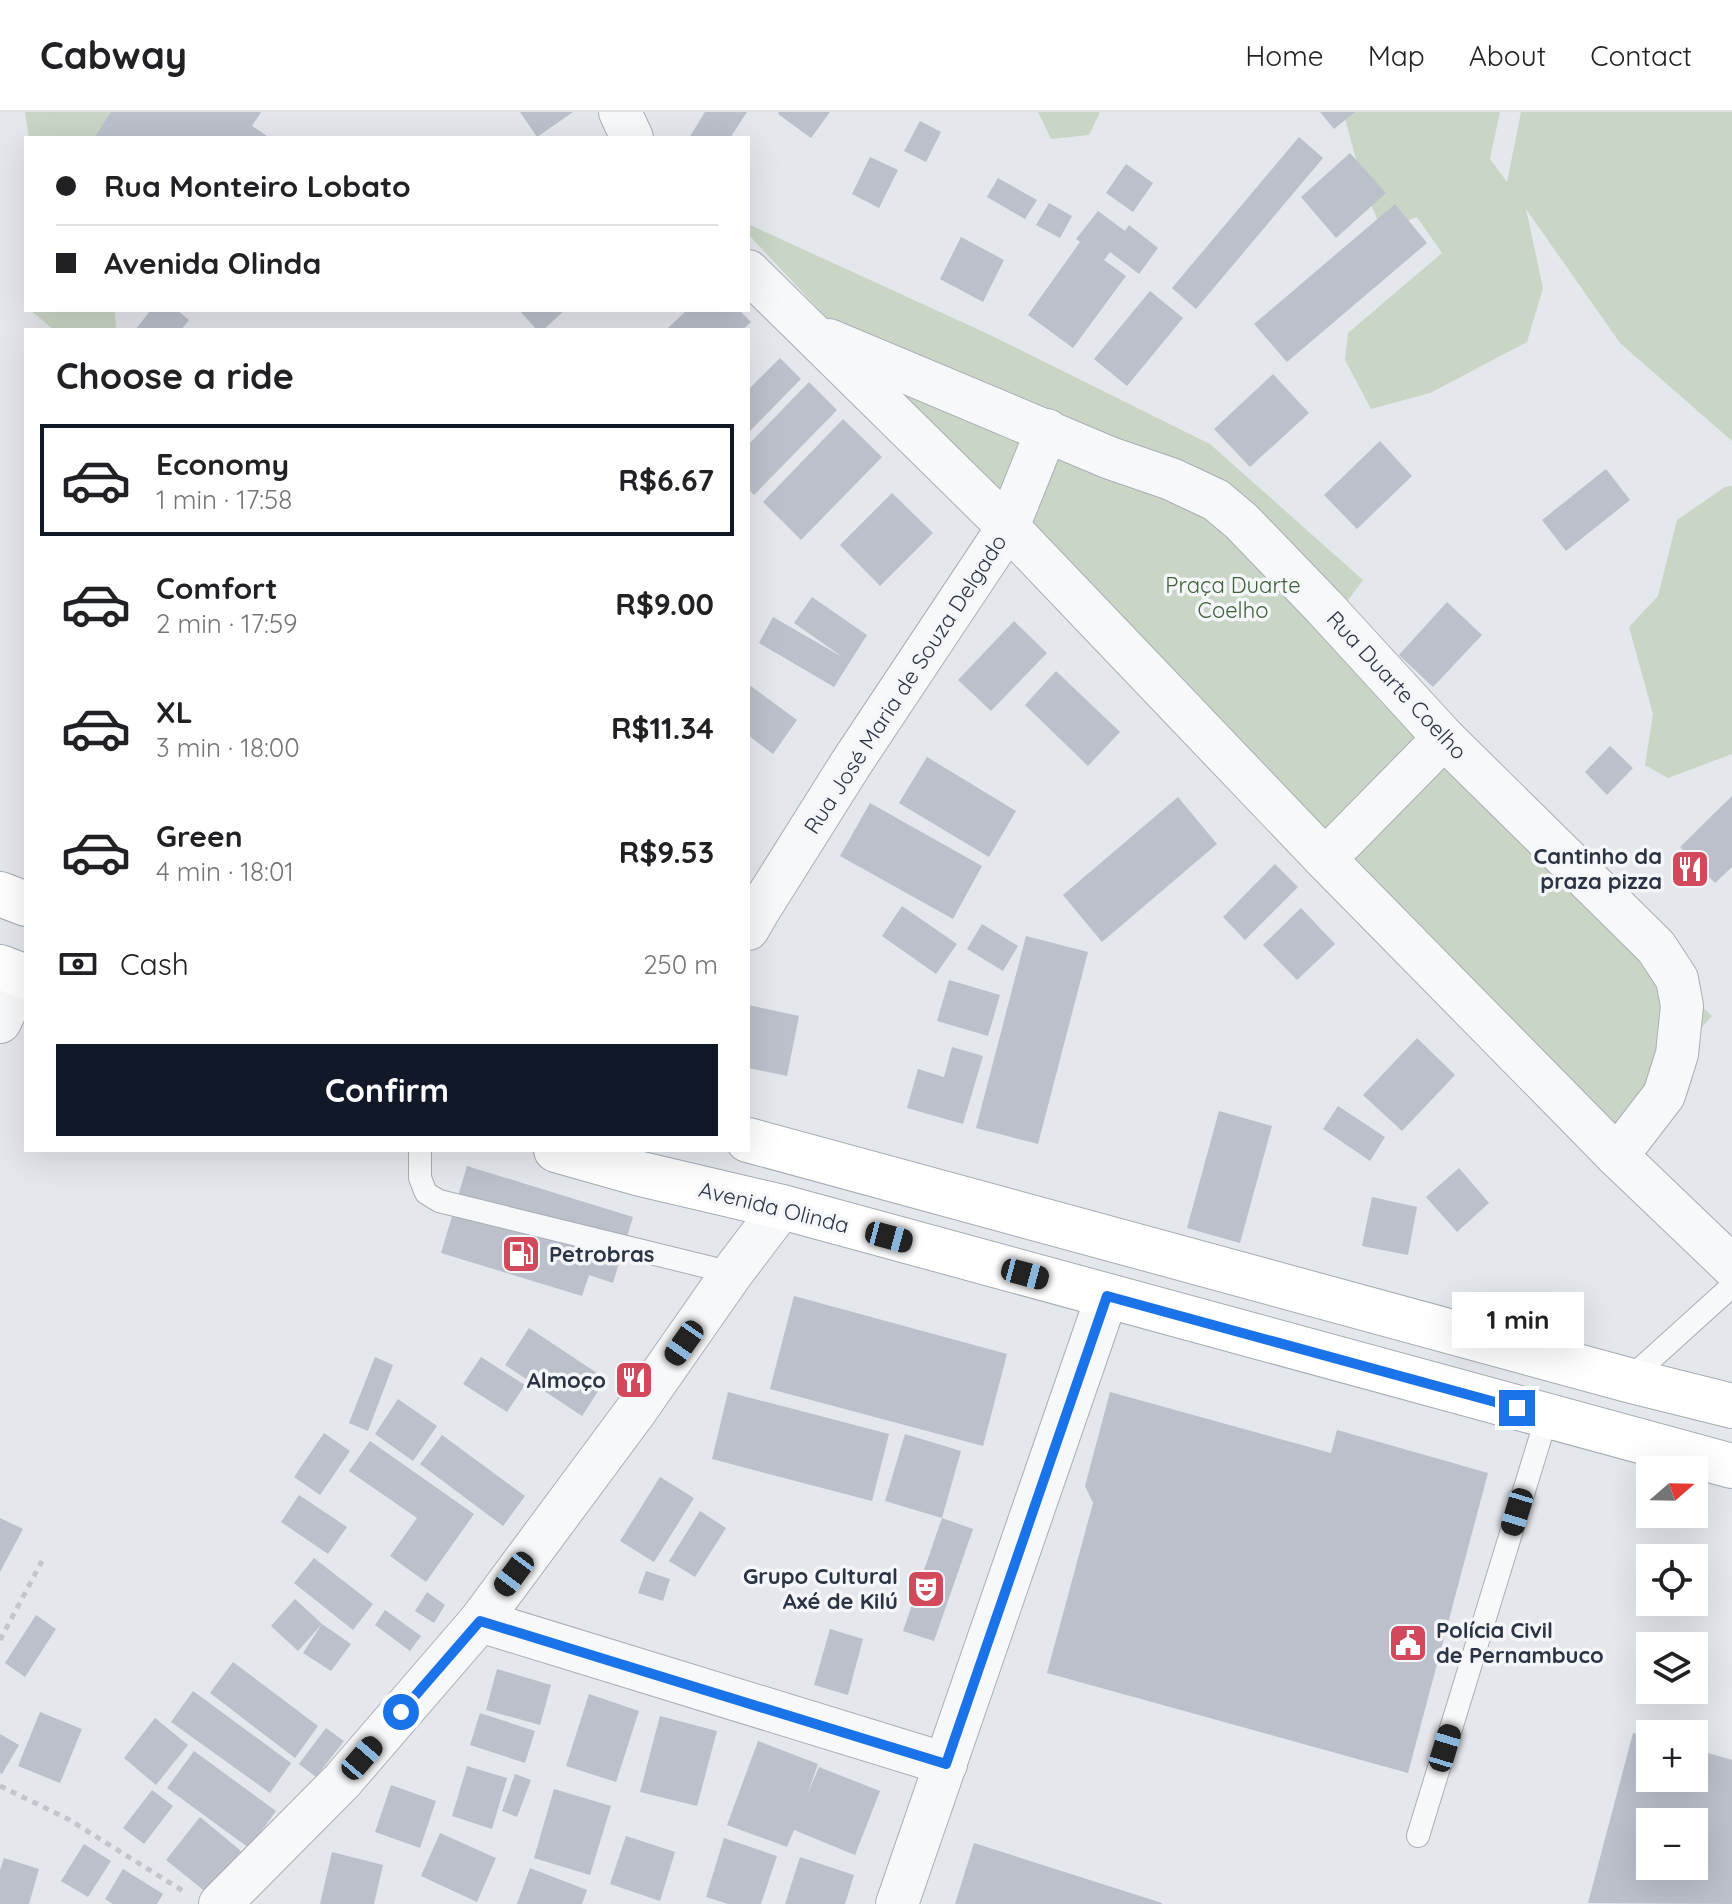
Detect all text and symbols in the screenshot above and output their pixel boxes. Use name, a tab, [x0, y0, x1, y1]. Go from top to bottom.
text: Cabway	[40, 31, 187, 79]
text: Home	[1245, 38, 1324, 73]
text: Map	[1368, 38, 1425, 73]
text: About	[1469, 38, 1546, 73]
text: Contact	[1590, 38, 1692, 73]
text: Rua Monteiro Lobato	[104, 167, 411, 205]
text: Avenida Olinda	[104, 244, 321, 282]
text: Choose a ride	[56, 353, 294, 398]
icon: car	[60, 444, 132, 516]
text: Economy	[156, 445, 289, 483]
text: R$6.67	[618, 461, 714, 499]
text: 1 min · 17:58	[156, 483, 292, 516]
street label: Rua José Maria de Souza Delgado	[797, 529, 1013, 839]
icon: car	[60, 568, 132, 640]
text: Comfort	[156, 569, 277, 607]
park label: Praça Duarte Coelho	[1165, 571, 1301, 624]
text: R$9.00	[615, 585, 714, 623]
street label: Rua Duarte Coelho	[1321, 605, 1473, 765]
text: 2 min · 17:59	[156, 607, 298, 640]
icon: car	[60, 692, 132, 764]
text: XL	[156, 693, 193, 731]
text: R$11.34	[611, 709, 714, 747]
text: 3 min · 18:00	[156, 731, 300, 764]
icon: car	[60, 816, 132, 888]
text: Green	[156, 817, 243, 855]
text: R$9.53	[619, 833, 714, 871]
place label: Cantinho da praza pizza	[1534, 842, 1662, 895]
restaurant icon: Cantinho da praza pizza	[1669, 848, 1711, 890]
text: 4 min · 18:01	[156, 855, 294, 888]
icon: cash	[56, 942, 100, 986]
text: Cash	[120, 945, 189, 983]
text: 250 m	[643, 948, 718, 981]
button: Confirm	[56, 1044, 718, 1136]
street label: Avenida Olinda	[696, 1175, 852, 1239]
car	[863, 1219, 915, 1255]
fuel station icon: Petrobras	[500, 1233, 542, 1275]
place label: Petrobras	[549, 1240, 654, 1268]
car	[999, 1256, 1051, 1292]
callout: 1 min	[1451, 1292, 1583, 1348]
text: 1 min	[1487, 1303, 1550, 1336]
car	[660, 1316, 708, 1370]
restaurant icon: Almoço	[613, 1359, 655, 1401]
place label: Almoço	[527, 1366, 606, 1394]
route end	[1499, 1390, 1535, 1426]
north arrow	[1636, 1456, 1708, 1528]
map controls	[1636, 1456, 1708, 1880]
car	[1499, 1486, 1535, 1538]
button: locate	[1636, 1544, 1708, 1616]
car	[490, 1548, 538, 1600]
place label: Grupo Cultural Axé de Kilú	[743, 1562, 898, 1615]
theatre icon: Grupo Cultural Axé de Kilú	[905, 1568, 947, 1610]
place label: Polícia Civil de Pernambuco	[1436, 1616, 1604, 1669]
public building icon: Polícia Civil de Pernambuco	[1387, 1622, 1429, 1664]
button: layers	[1636, 1632, 1708, 1704]
route start	[383, 1694, 419, 1730]
button: +	[1636, 1720, 1708, 1792]
car	[1427, 1722, 1463, 1774]
car	[337, 1732, 387, 1784]
button: −	[1636, 1808, 1708, 1880]

